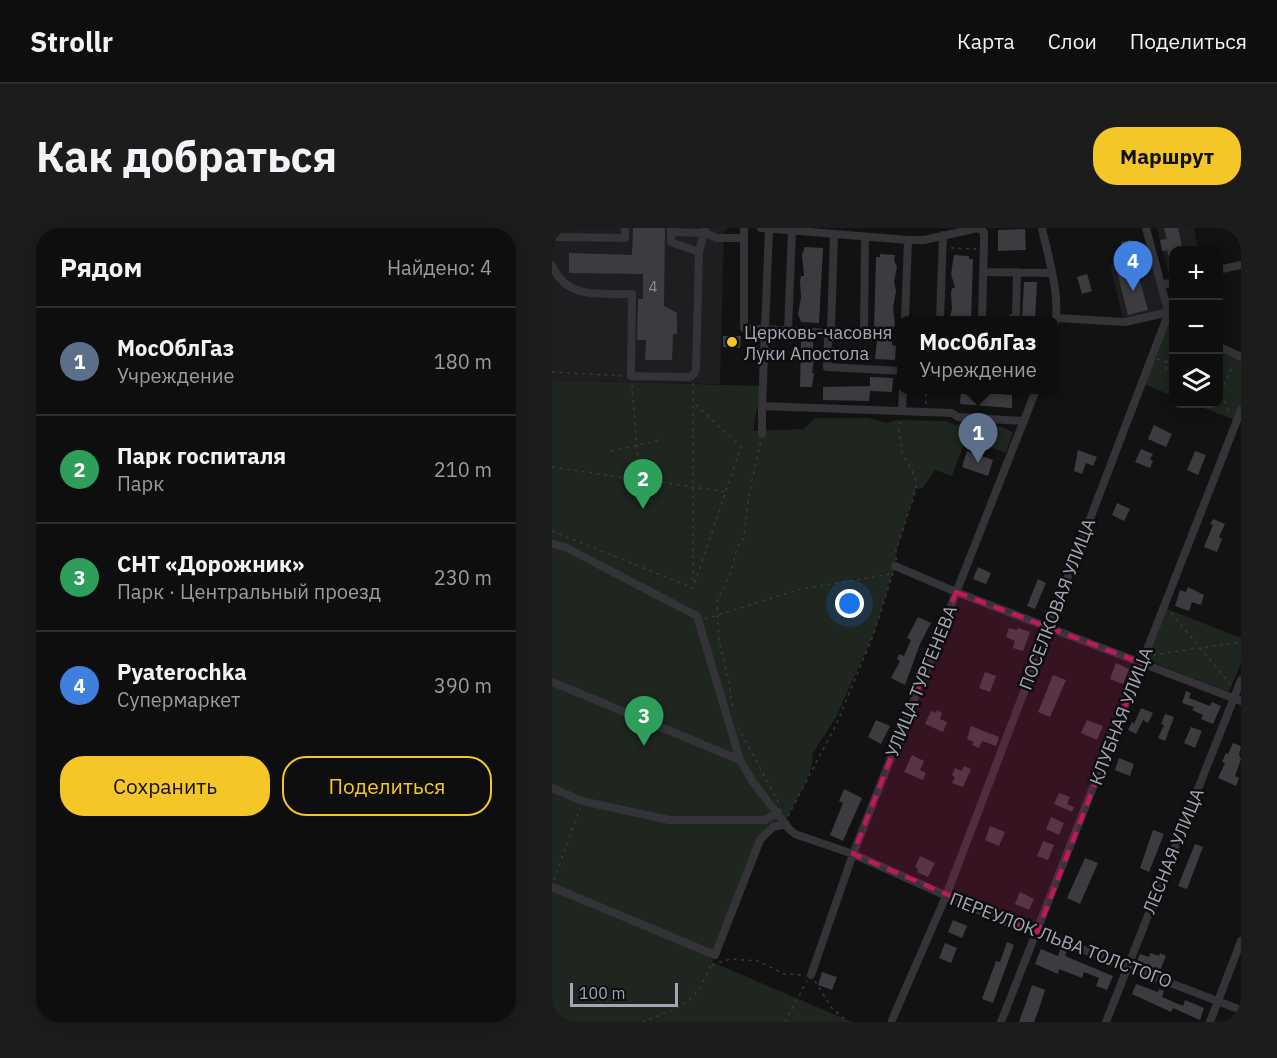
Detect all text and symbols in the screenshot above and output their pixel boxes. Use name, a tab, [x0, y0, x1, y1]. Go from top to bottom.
text: Strollr	[30, 23, 113, 60]
text: Карта	[957, 27, 1015, 55]
text: Слои	[1048, 27, 1097, 55]
text: Поделиться	[1130, 27, 1247, 55]
button: Маршрут	[1093, 127, 1241, 185]
text: Как добраться	[36, 129, 337, 184]
pin: 4	[1114, 242, 1152, 291]
map controls	[1169, 246, 1223, 408]
button: +	[1169, 246, 1223, 300]
text: Рядом	[60, 250, 142, 284]
text: Найдено: 4	[387, 254, 492, 281]
house number: 4	[648, 277, 658, 296]
button: −	[1169, 300, 1223, 354]
popup	[897, 316, 1059, 394]
place label: Церковь-часовня Луки Апостола	[744, 321, 892, 365]
text: МосОблГаз	[919, 327, 1037, 356]
text: МосОблГаз	[117, 333, 234, 362]
marker: Церковь-часовня Луки Апостола	[725, 335, 739, 349]
text: 1	[74, 348, 86, 375]
text: 180 m	[434, 348, 492, 375]
button: layers	[1169, 354, 1223, 408]
text: Учреждение	[919, 356, 1037, 383]
text: Учреждение	[117, 362, 234, 389]
pin: 1	[958, 414, 998, 463]
text: Парк госпиталя	[117, 441, 286, 470]
text: 2	[74, 456, 86, 483]
text: 210 m	[434, 456, 492, 483]
pin: 2	[624, 460, 662, 509]
text: Парк	[117, 470, 164, 497]
street label: ПОСЕЛКОВАЯ УЛИЦА	[1014, 515, 1100, 693]
text: СНТ «Дорожник»	[117, 549, 304, 578]
text: 3	[74, 564, 86, 591]
text: 230 m	[434, 564, 492, 591]
text: Парк · Центральный проезд	[117, 578, 381, 605]
your location	[835, 589, 864, 618]
street label: УЛИЦА ТУРГЕНЕВА	[880, 601, 962, 760]
street label: КЛУБНАЯ УЛИЦА	[1084, 643, 1158, 788]
text: Pyaterochka	[117, 657, 247, 686]
text: 4	[74, 672, 86, 699]
text: 390 m	[434, 672, 492, 699]
text: Супермаркет	[117, 686, 240, 713]
pin: 3	[624, 696, 664, 746]
button: Сохранить	[60, 756, 270, 816]
button: Поделиться	[282, 756, 492, 816]
street label: ЛЕСНАЯ УЛИЦА	[1137, 784, 1209, 917]
street label: ПЕРЕУЛОК ЛЬВА ТОЛСТОГО	[947, 887, 1175, 993]
scale bar	[570, 980, 678, 1008]
text: 100 m	[579, 983, 626, 1003]

